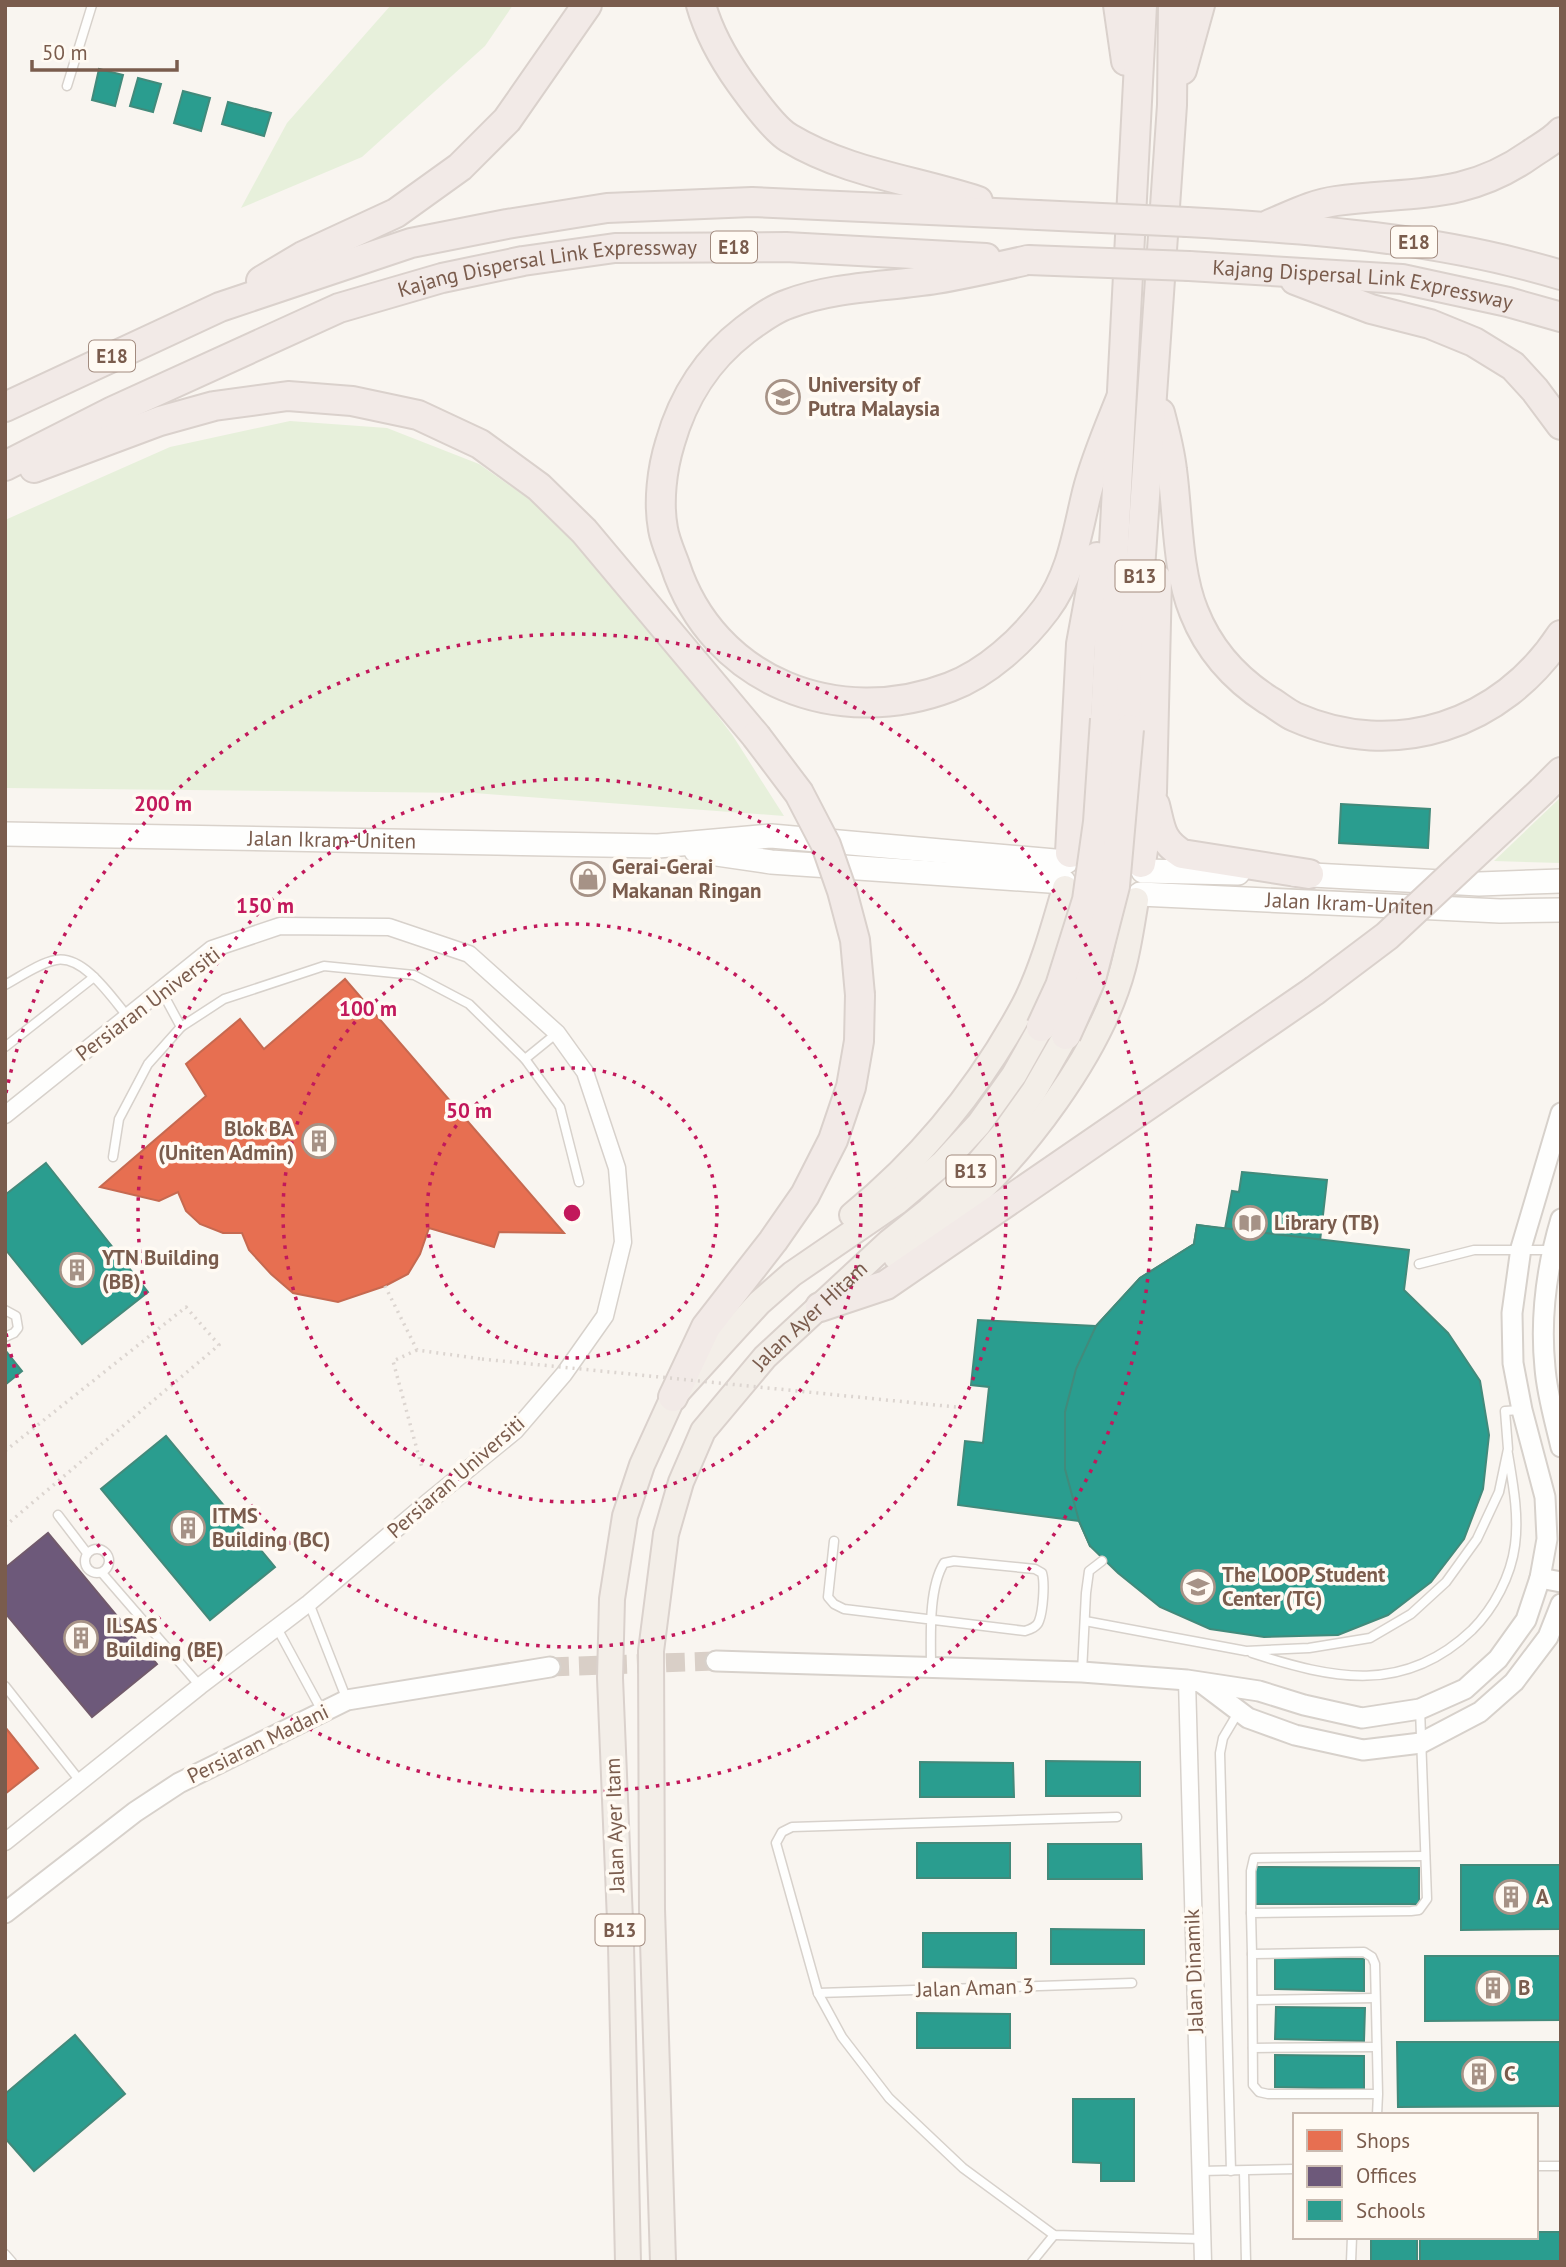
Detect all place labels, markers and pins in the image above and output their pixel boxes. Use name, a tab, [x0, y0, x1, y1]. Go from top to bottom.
place label: University of Putra Malaysia	[808, 371, 940, 422]
school or university icon: University of Putra Malaysia	[764, 378, 802, 416]
place label: Gerai-Gerai Makanan Ringan	[612, 853, 761, 904]
shop icon: Gerai-Gerai Makanan Ringan	[569, 860, 607, 898]
place label: Blok BA (Uniten Admin)	[158, 1115, 294, 1166]
building icon: Blok BA (Uniten Admin)	[300, 1122, 338, 1160]
centre of rings	[560, 1201, 584, 1225]
library icon: Library (TB)	[1231, 1204, 1269, 1242]
place label: Library (TB)	[1274, 1209, 1380, 1236]
place label: YTN Building (BB)	[101, 1244, 219, 1295]
building icon: YTN Building (BB)	[58, 1251, 96, 1289]
place label: ITMS Building (BC)	[212, 1502, 330, 1553]
building icon: ITMS Building (BC)	[169, 1509, 207, 1547]
place label: The LOOP Student Center (TC)	[1222, 1561, 1386, 1612]
school or university icon: The LOOP Student Center (TC)	[1179, 1568, 1217, 1606]
place label: ILSAS Building (BE)	[106, 1612, 224, 1663]
building icon: ILSAS Building (BE)	[62, 1619, 100, 1657]
building icon: A	[1492, 1878, 1530, 1916]
place label: A	[1536, 1883, 1549, 1910]
building icon: B	[1474, 1969, 1512, 2007]
place label: B	[1518, 1974, 1530, 2001]
building icon: C	[1460, 2055, 1498, 2093]
place label: C	[1504, 2060, 1516, 2087]

